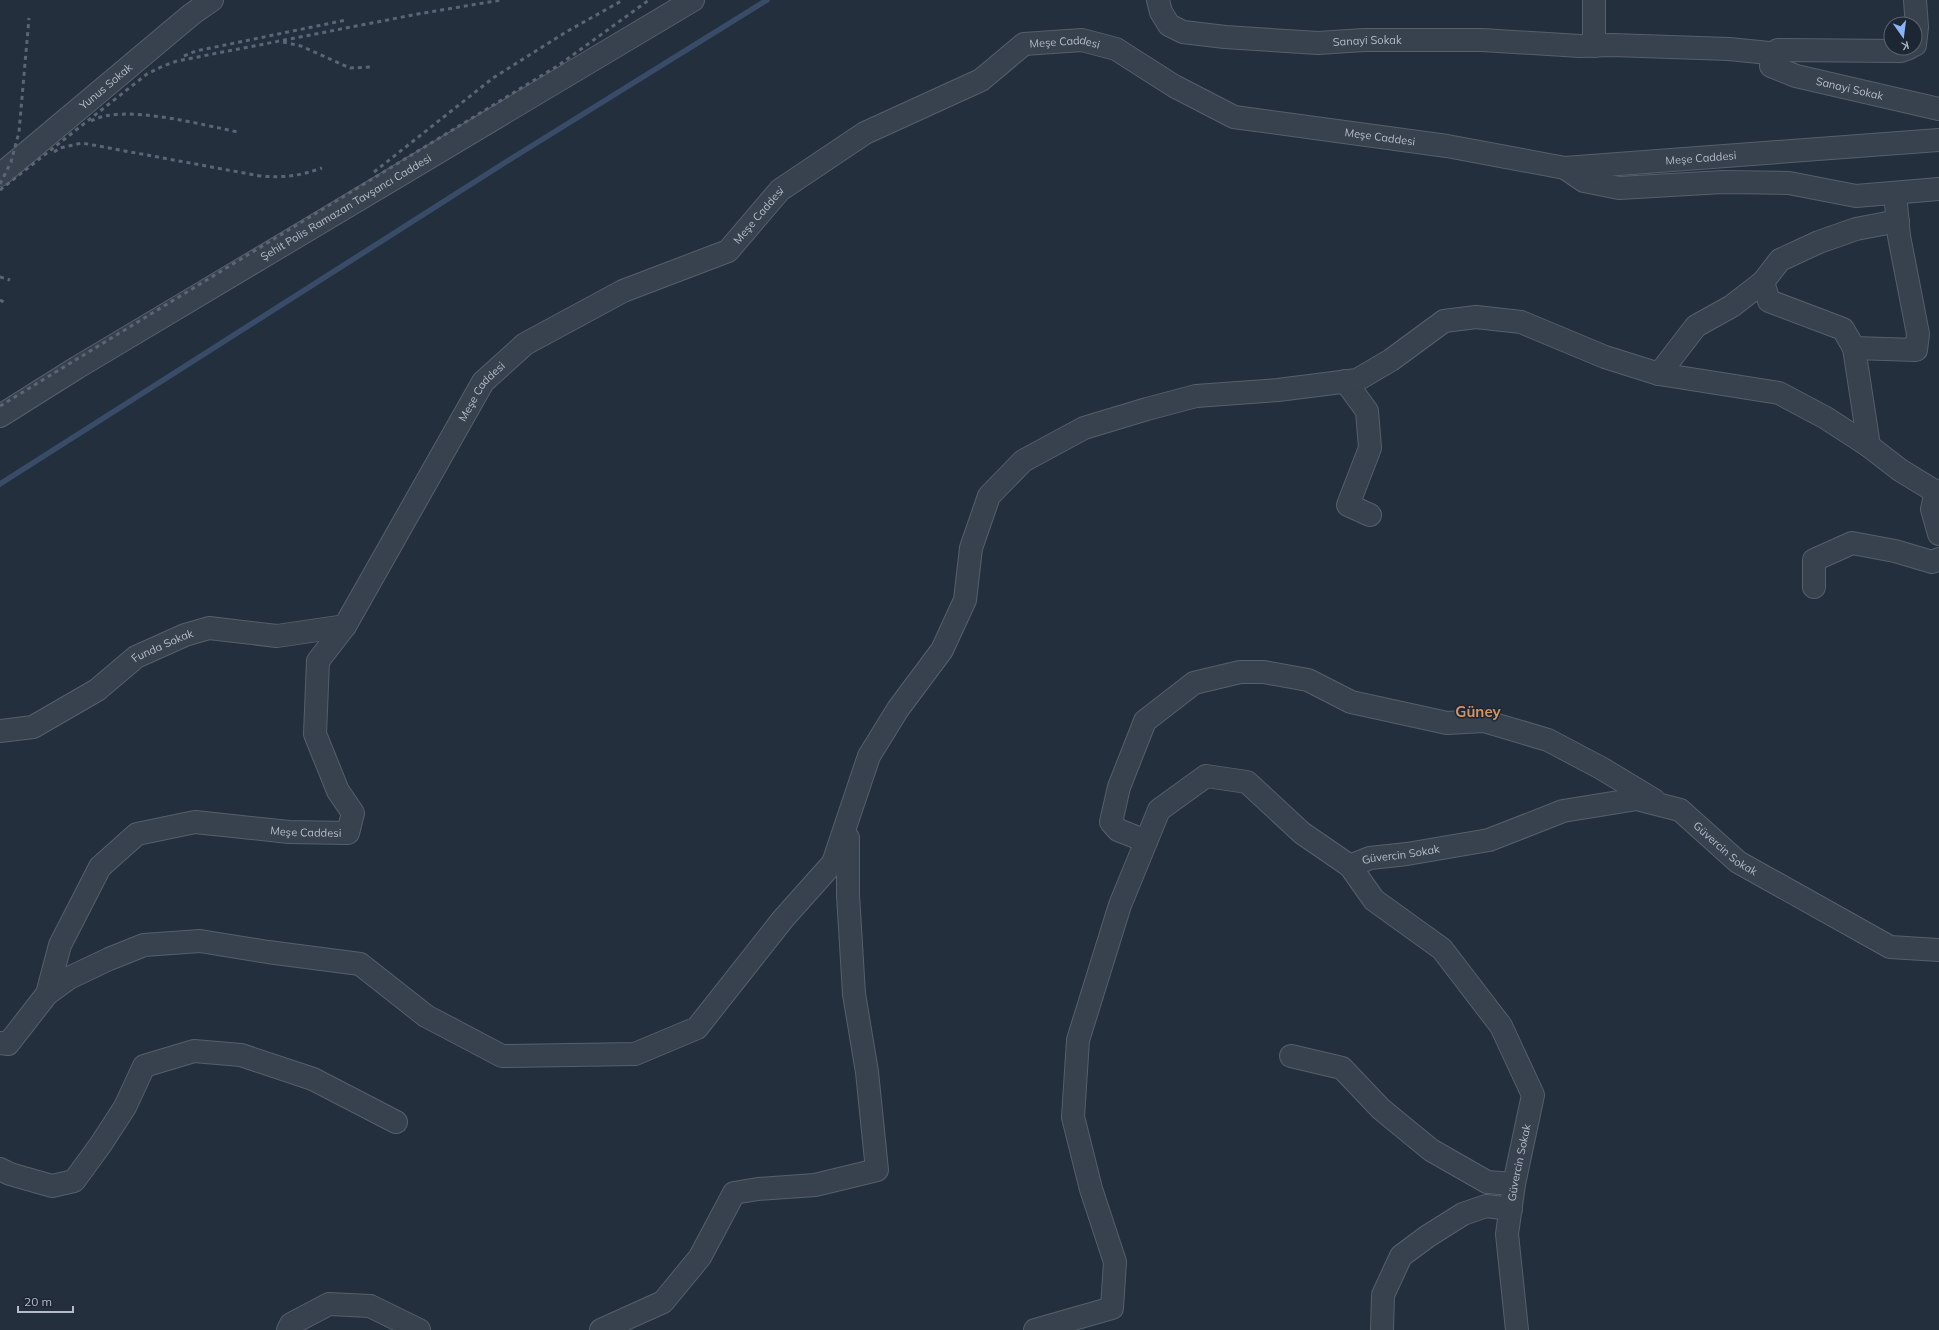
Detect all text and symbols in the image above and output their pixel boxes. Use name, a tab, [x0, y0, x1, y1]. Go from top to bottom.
north arrow	[1883, 16, 1923, 56]
street label: Meşe Caddesi	[1029, 33, 1102, 51]
street label: Sanayi Sokak	[1332, 33, 1402, 49]
text: K	[1900, 38, 1911, 54]
street label: Yunus Sokak	[76, 60, 135, 113]
street label: Sanayi Sokak	[1815, 74, 1885, 103]
street label: Meşe Caddesi	[1344, 125, 1416, 149]
street label: Meşe Caddesi	[1665, 148, 1737, 167]
street label: Şehit Polis Ramazan Tavşancı Caddesi	[258, 151, 434, 263]
street label: Meşe Caddesi	[730, 183, 786, 247]
street label: Meşe Caddesi	[455, 359, 508, 424]
street label: Funda Sokak	[128, 626, 195, 665]
district label: Güney	[1455, 702, 1502, 721]
street label: Güvercin Sokak	[1691, 818, 1760, 879]
street label: Meşe Caddesi	[270, 823, 341, 840]
street label: Güvercin Sokak	[1360, 841, 1441, 868]
street label: Güvercin Sokak	[1505, 1122, 1534, 1202]
scale bar	[18, 1288, 73, 1314]
text: 20 m	[24, 1294, 52, 1309]

